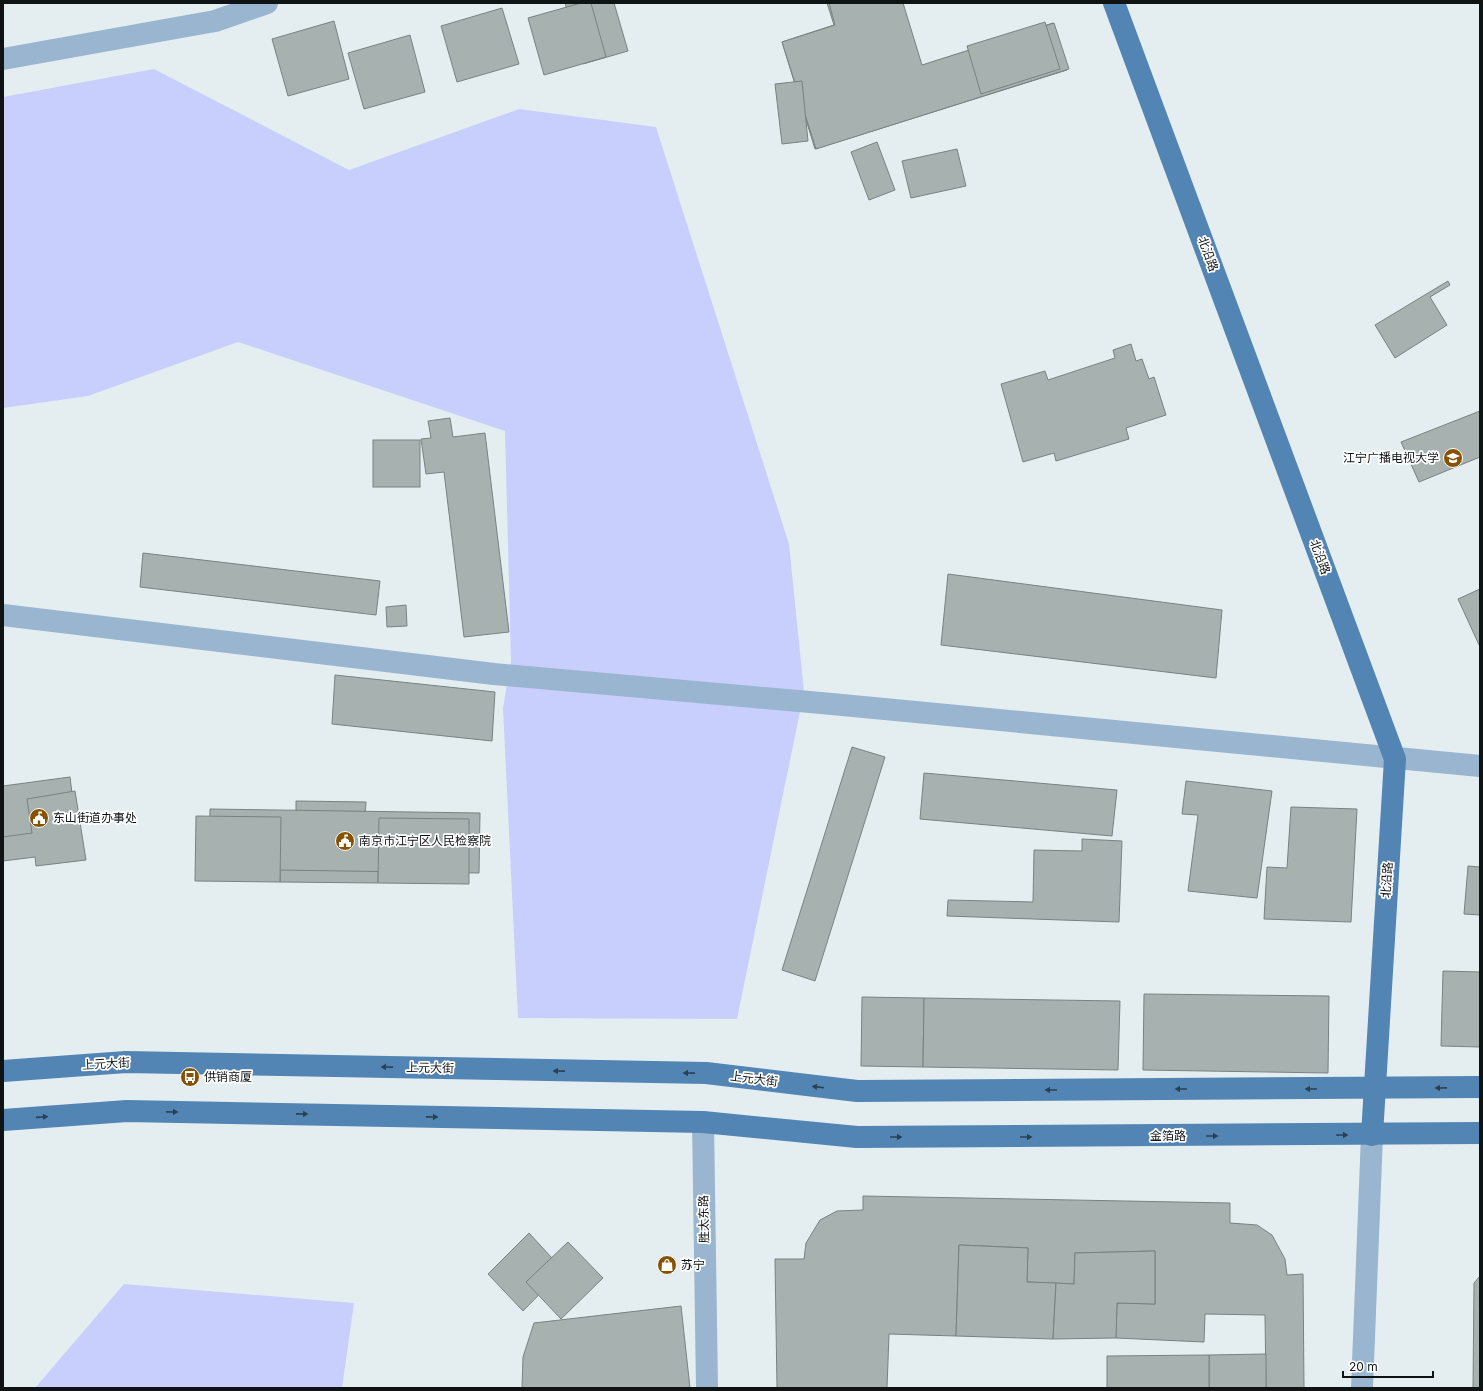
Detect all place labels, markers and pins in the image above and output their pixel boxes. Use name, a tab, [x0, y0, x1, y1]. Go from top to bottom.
school or university icon: 江宁广播电视大学	[1442, 447, 1464, 469]
place label: 江宁广播电视大学	[1343, 450, 1439, 465]
public building icon: 东山街道办事处	[28, 807, 50, 829]
place label: 东山街道办事处	[53, 810, 137, 825]
public building icon: 南京市江宁区人民检察院	[334, 830, 356, 852]
place label: 南京市江宁区人民检察院	[359, 833, 491, 848]
bus stop icon: 供销商厦	[179, 1066, 201, 1088]
place label: 供销商厦	[204, 1069, 252, 1084]
shop icon: 苏宁	[656, 1254, 678, 1276]
place label: 苏宁	[681, 1257, 705, 1272]

